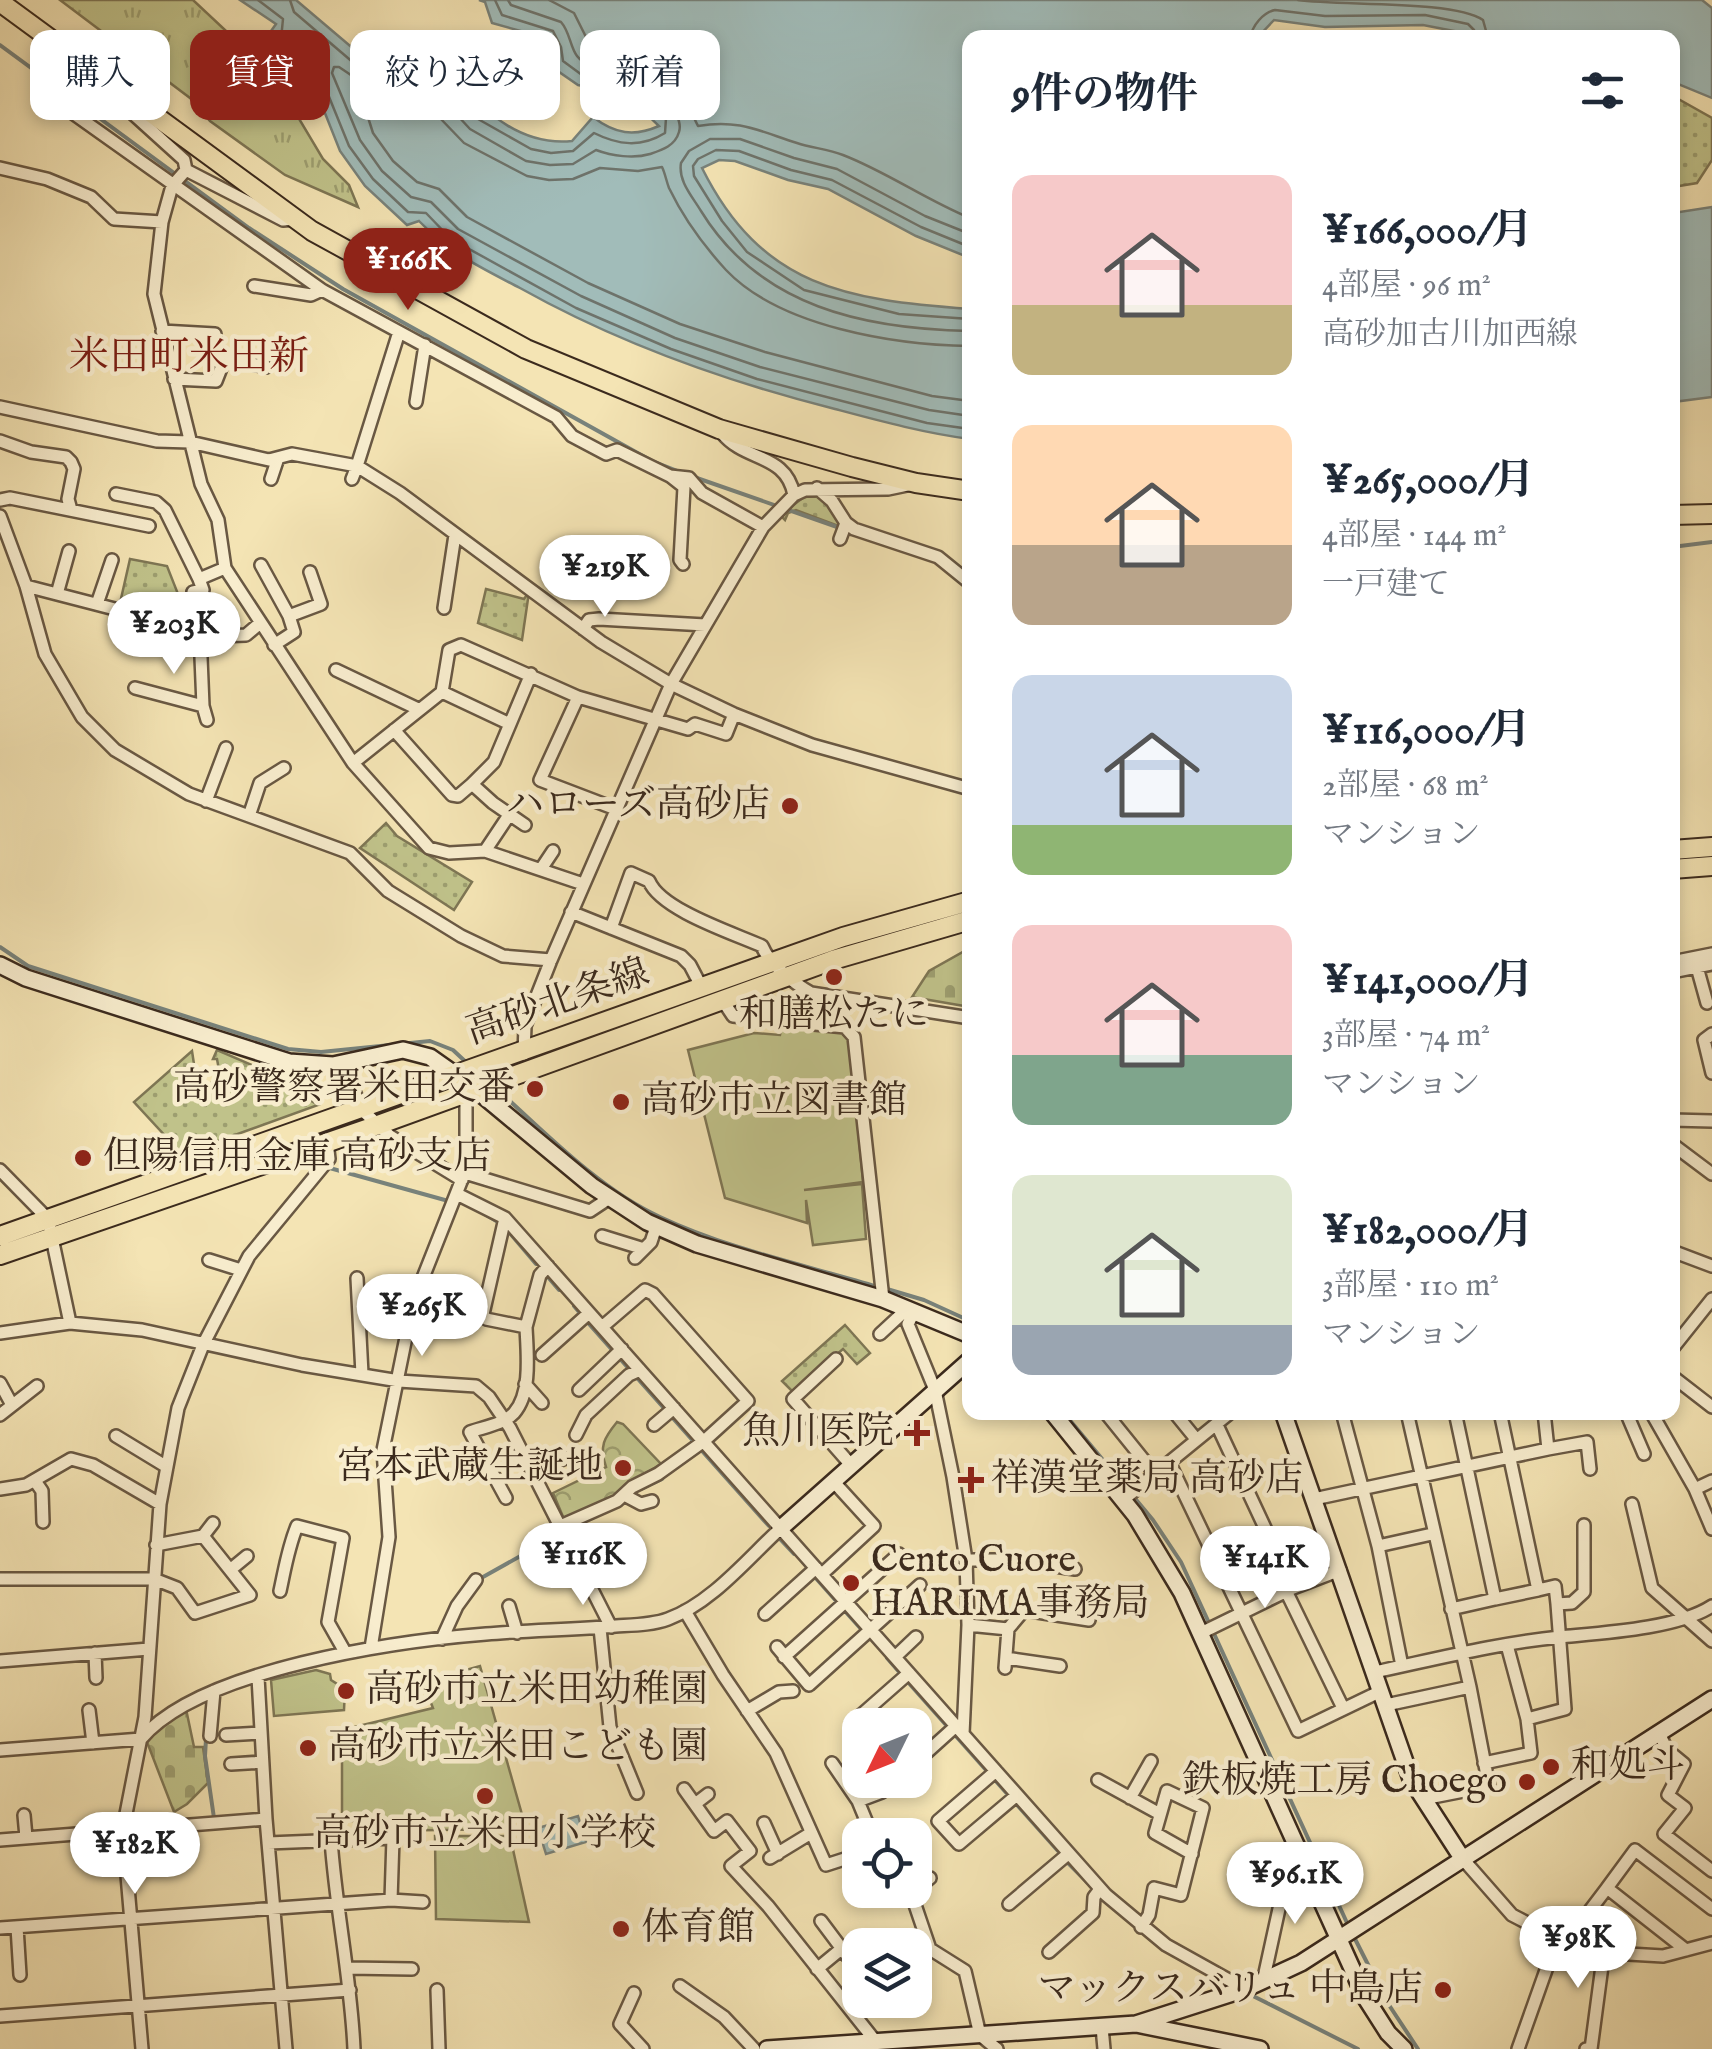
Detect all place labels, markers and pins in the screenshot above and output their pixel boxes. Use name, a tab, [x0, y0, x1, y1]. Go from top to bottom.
pin: ¥166K	[338, 228, 478, 313]
pin: ¥219K	[535, 535, 675, 620]
pin: ¥203K	[104, 592, 244, 677]
place label: ハローズ高砂店	[506, 782, 770, 830]
marker: ハローズ高砂店	[779, 795, 801, 817]
marker: 和膳松たに	[823, 966, 845, 988]
place label: 和膳松たに	[739, 992, 929, 1040]
place label: 高砂警察署米田交番	[173, 1065, 515, 1113]
marker: 高砂警察署米田交番	[524, 1078, 546, 1100]
place label: 高砂市立図書館	[641, 1078, 907, 1126]
marker: 高砂市立図書館	[610, 1091, 632, 1113]
place label: 但陽信用金庫 高砂支店	[103, 1134, 491, 1182]
marker: 但陽信用金庫 高砂支店	[72, 1147, 94, 1169]
pin: ¥265K	[352, 1274, 492, 1359]
place label: 魚川医院	[742, 1409, 894, 1457]
marker: 魚川医院	[904, 1420, 930, 1446]
place label: 宮本武蔵生誕地	[337, 1444, 603, 1492]
place label: 祥漢堂薬局 高砂店	[991, 1456, 1303, 1504]
marker: 宮本武蔵生誕地	[612, 1457, 634, 1479]
marker: 祥漢堂薬局 高砂店	[960, 1469, 982, 1491]
pin: ¥116K	[513, 1523, 653, 1608]
pin: ¥141K	[1195, 1526, 1335, 1611]
place label: Cento Cuore HARIMA事務局	[871, 1537, 1150, 1629]
marker: Cento Cuore HARIMA事務局	[840, 1572, 862, 1594]
place label: 高砂市立米田幼稚園	[366, 1667, 708, 1715]
marker: 高砂市立米田幼稚園	[335, 1680, 357, 1702]
place label: 高砂市立米田こども園	[328, 1724, 708, 1772]
marker: 高砂市立米田こども園	[297, 1737, 319, 1759]
place label: 和処斗	[1571, 1743, 1685, 1791]
marker: 和処斗	[1540, 1756, 1562, 1778]
place label: 鉄板焼工房 Choego	[1183, 1758, 1507, 1806]
marker: 鉄板焼工房 Choego	[1516, 1771, 1538, 1793]
marker: 高砂市立米田小学校	[474, 1785, 496, 1807]
place label: 高砂市立米田小学校	[314, 1811, 656, 1859]
pin: ¥182K	[65, 1812, 205, 1897]
pin: ¥96.1K	[1214, 1842, 1376, 1927]
place label: 体育館	[641, 1905, 755, 1953]
pin: ¥98K	[1519, 1906, 1637, 1991]
marker: 体育館	[610, 1918, 632, 1940]
place label: マックスバリュ 中島店	[1038, 1966, 1423, 2014]
marker: マックスバリュ 中島店	[1432, 1979, 1454, 2001]

